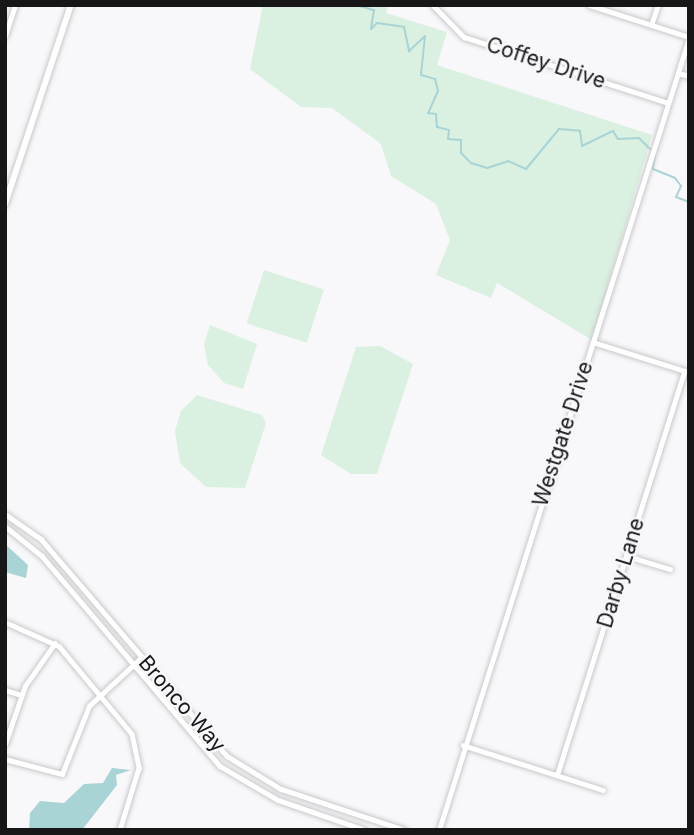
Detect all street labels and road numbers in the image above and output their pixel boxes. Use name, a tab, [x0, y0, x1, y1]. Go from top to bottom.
street label: Coffey Drive	[483, 32, 609, 94]
street label: Westgate Drive	[528, 358, 598, 510]
street label: Darby Lane	[592, 515, 650, 631]
street label: Bronco Way	[133, 651, 231, 757]

